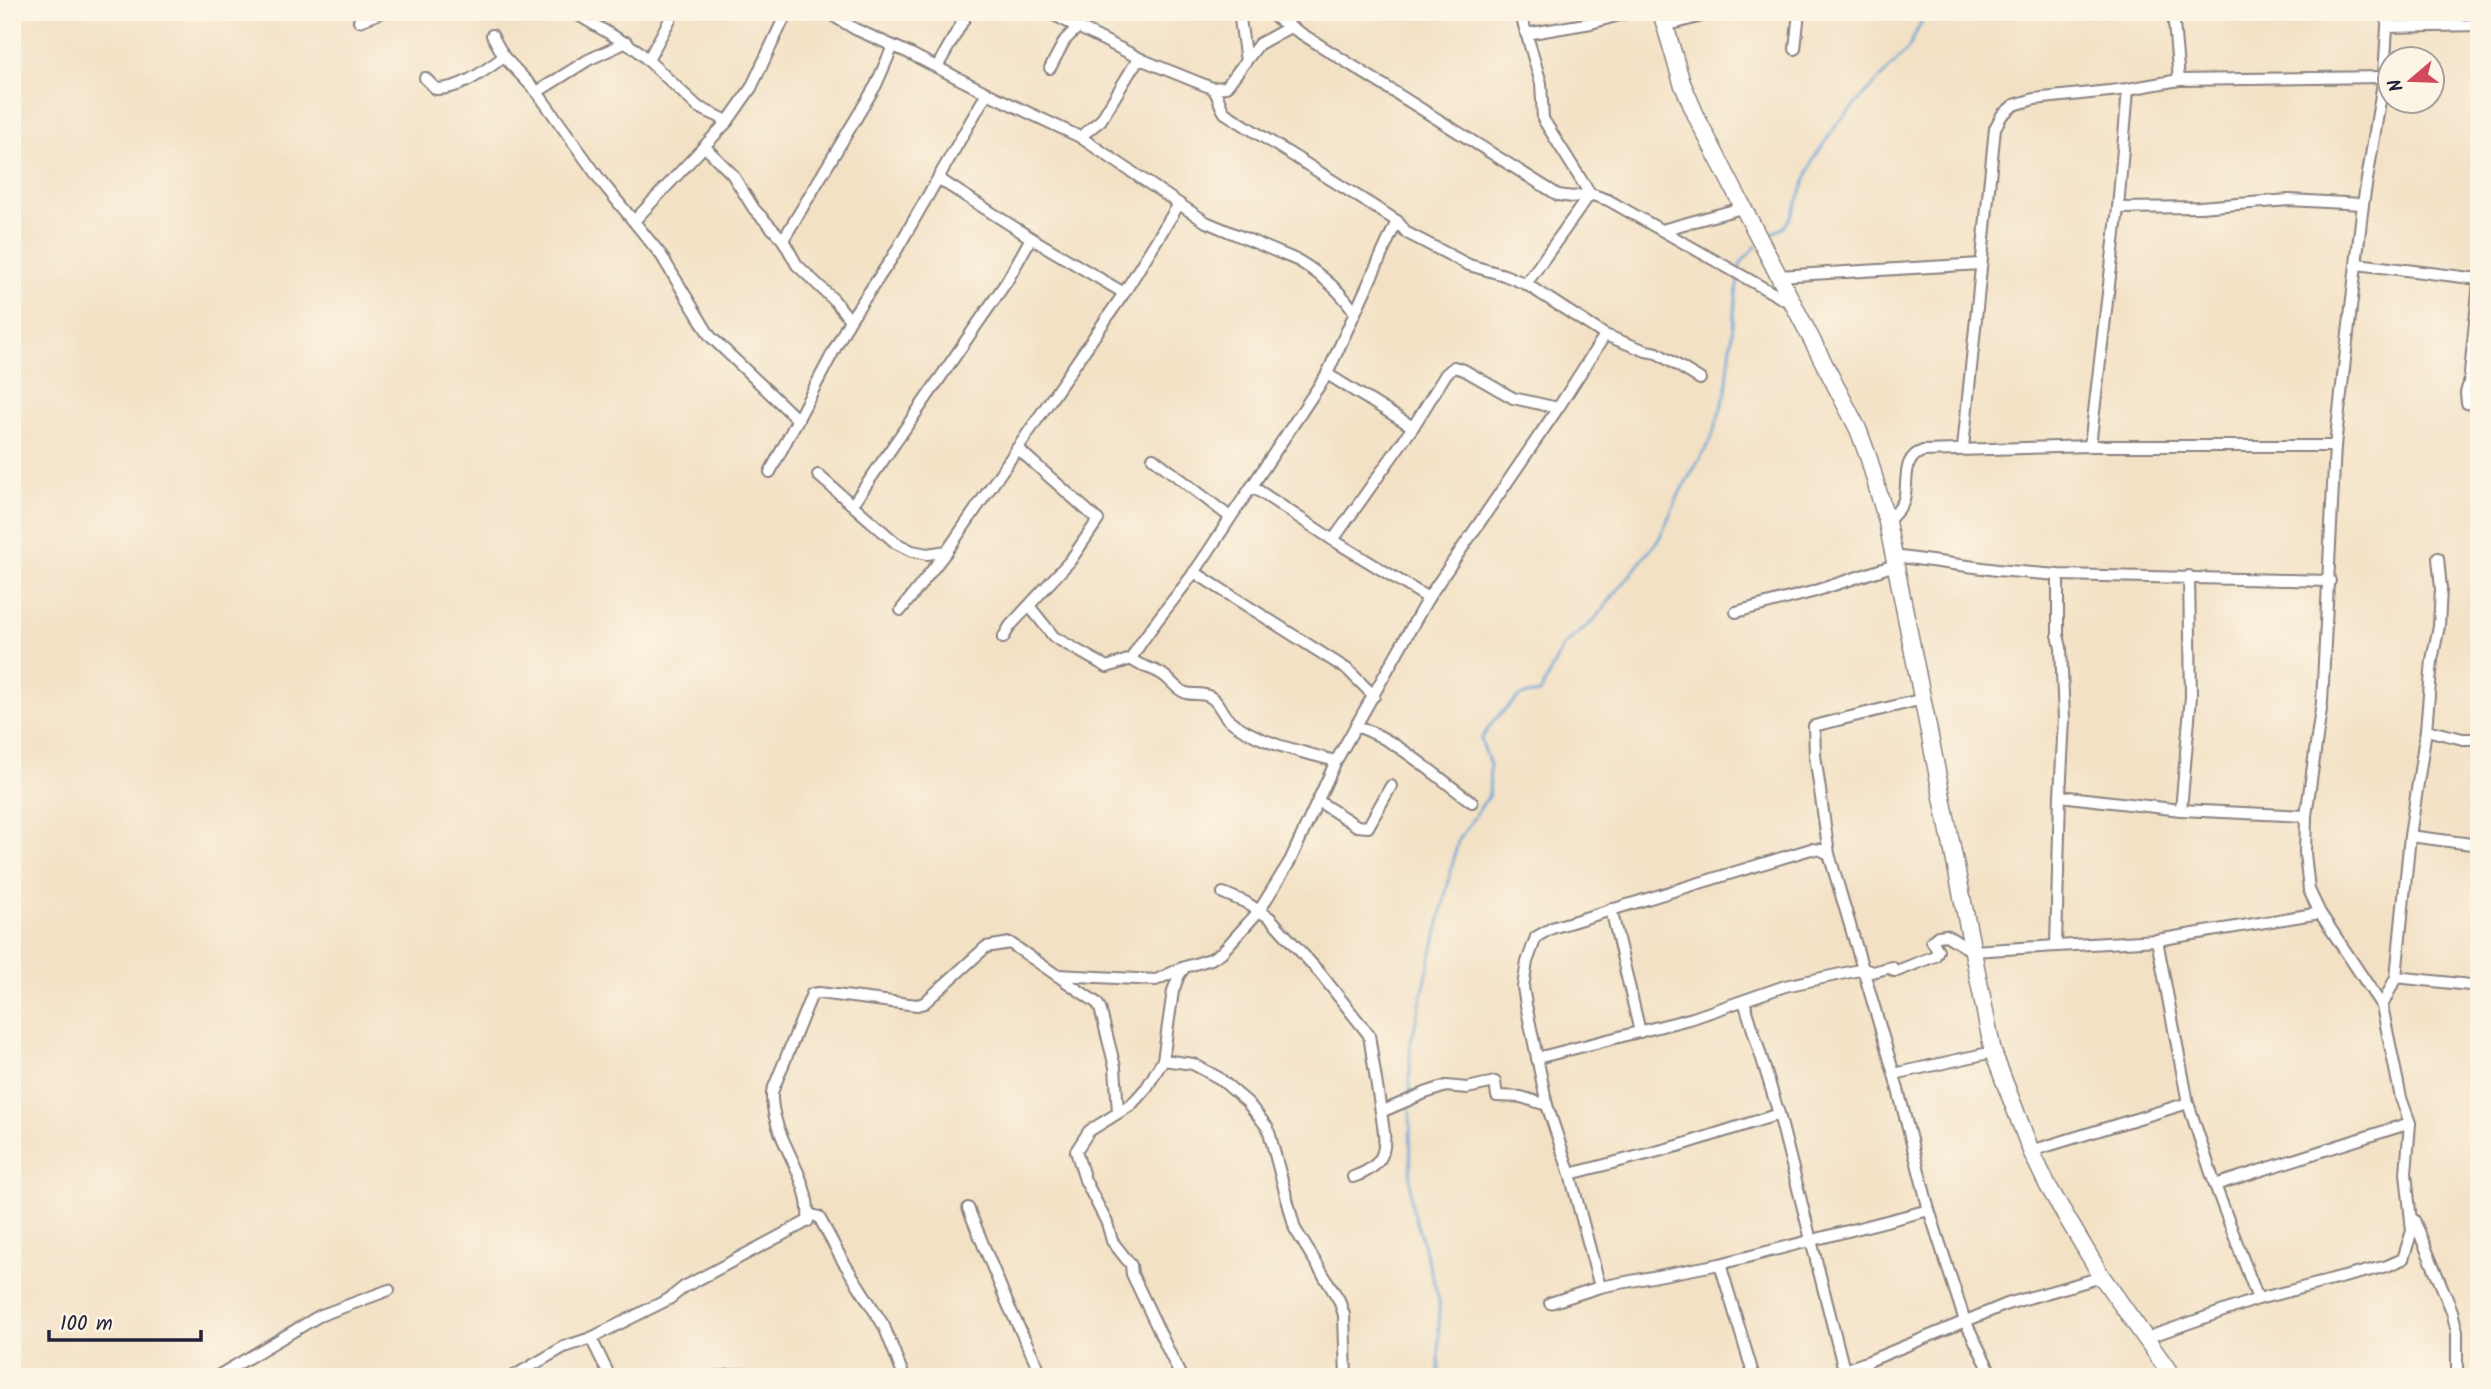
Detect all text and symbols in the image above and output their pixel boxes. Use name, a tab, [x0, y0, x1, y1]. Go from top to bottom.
north arrow	[2376, 46, 2446, 116]
text: N	[2381, 74, 2413, 95]
scale bar	[49, 1298, 201, 1342]
text: 100 m	[60, 1308, 113, 1341]

